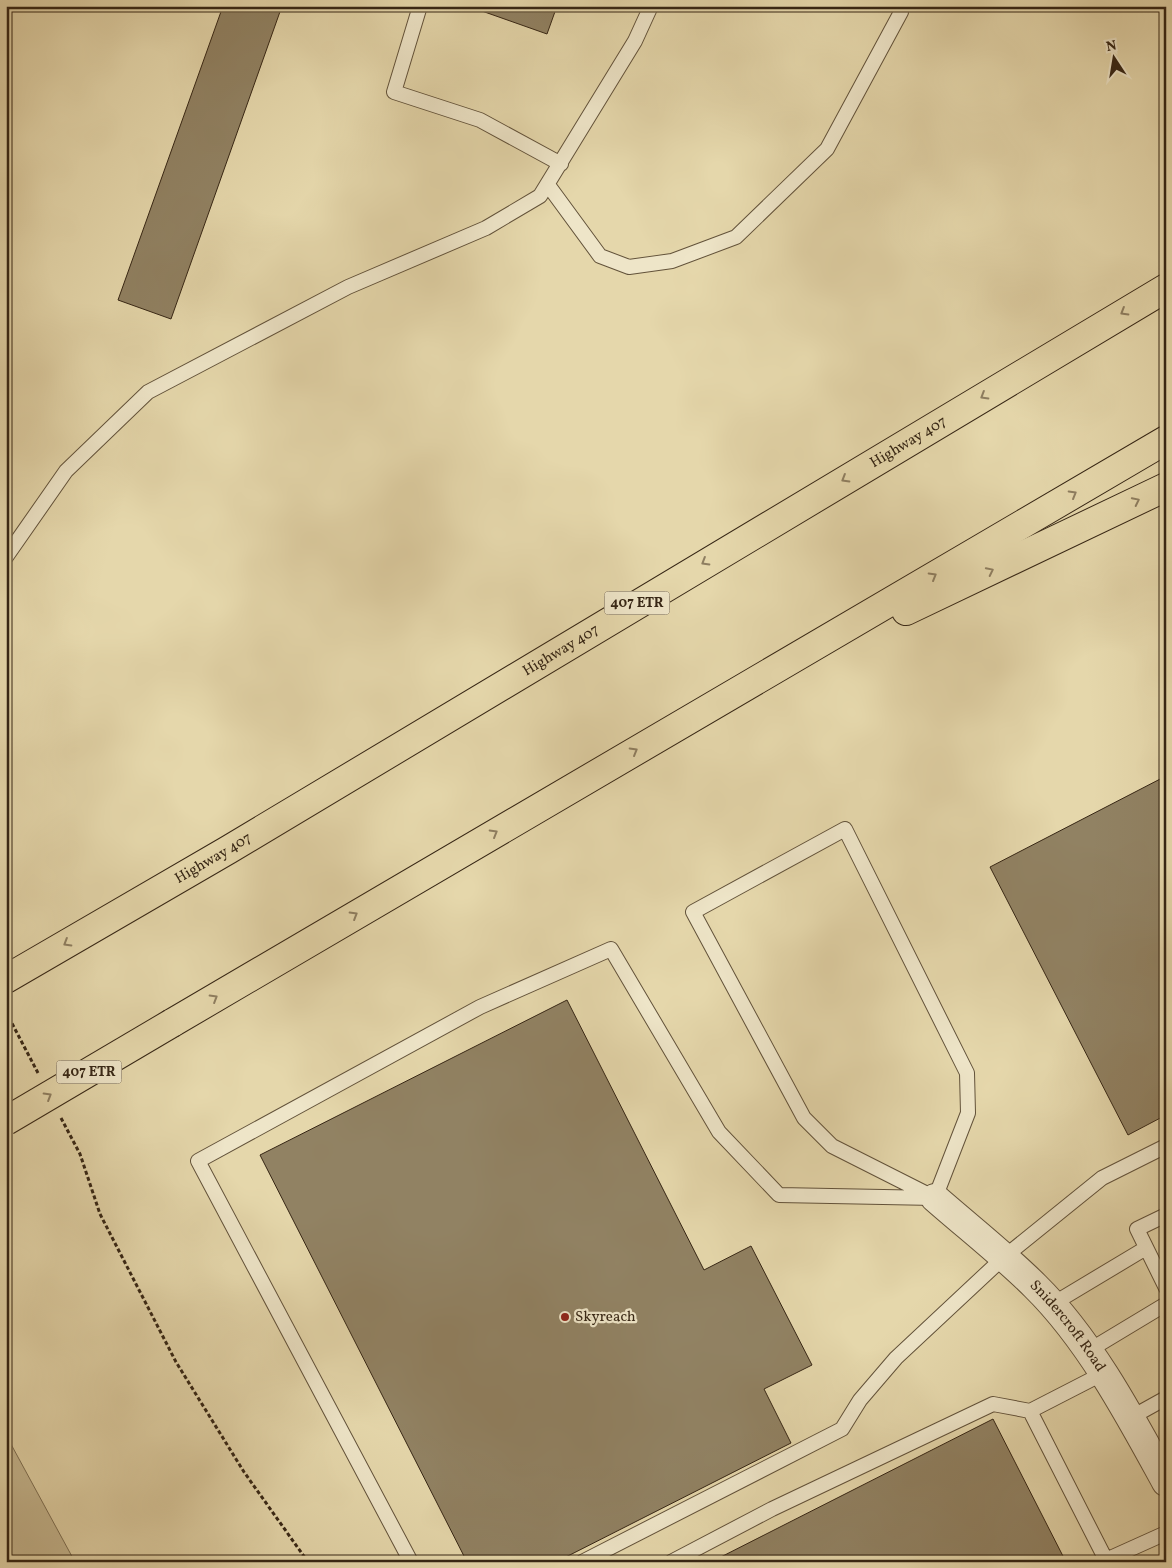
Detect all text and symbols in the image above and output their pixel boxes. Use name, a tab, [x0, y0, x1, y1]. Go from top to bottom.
north arrow	[1090, 32, 1140, 82]
text: N	[1105, 36, 1119, 57]
one-way arrow	[1120, 306, 1129, 316]
one-way arrow	[981, 389, 990, 399]
street label: Highway 407	[866, 411, 951, 473]
one-way arrow	[841, 472, 850, 482]
one-way arrow	[1068, 491, 1077, 501]
one-way arrow	[1131, 497, 1140, 507]
one-way arrow	[701, 555, 710, 565]
one-way arrow	[984, 567, 993, 577]
one-way arrow	[928, 573, 937, 583]
road number: 407 ETR	[604, 592, 670, 614]
street label: Highway 407	[519, 619, 603, 682]
one-way arrow	[628, 747, 637, 757]
street label: Highway 407	[171, 827, 256, 889]
one-way arrow	[488, 829, 497, 839]
one-way arrow	[348, 912, 357, 922]
one-way arrow	[63, 936, 72, 946]
one-way arrow	[208, 994, 217, 1004]
road number: 407 ETR	[56, 1060, 122, 1084]
one-way arrow	[43, 1092, 52, 1102]
street label: Snidercroft Road	[1025, 1276, 1110, 1376]
place label: Skyreach	[575, 1307, 636, 1328]
marker: Skyreach	[559, 1311, 571, 1323]

